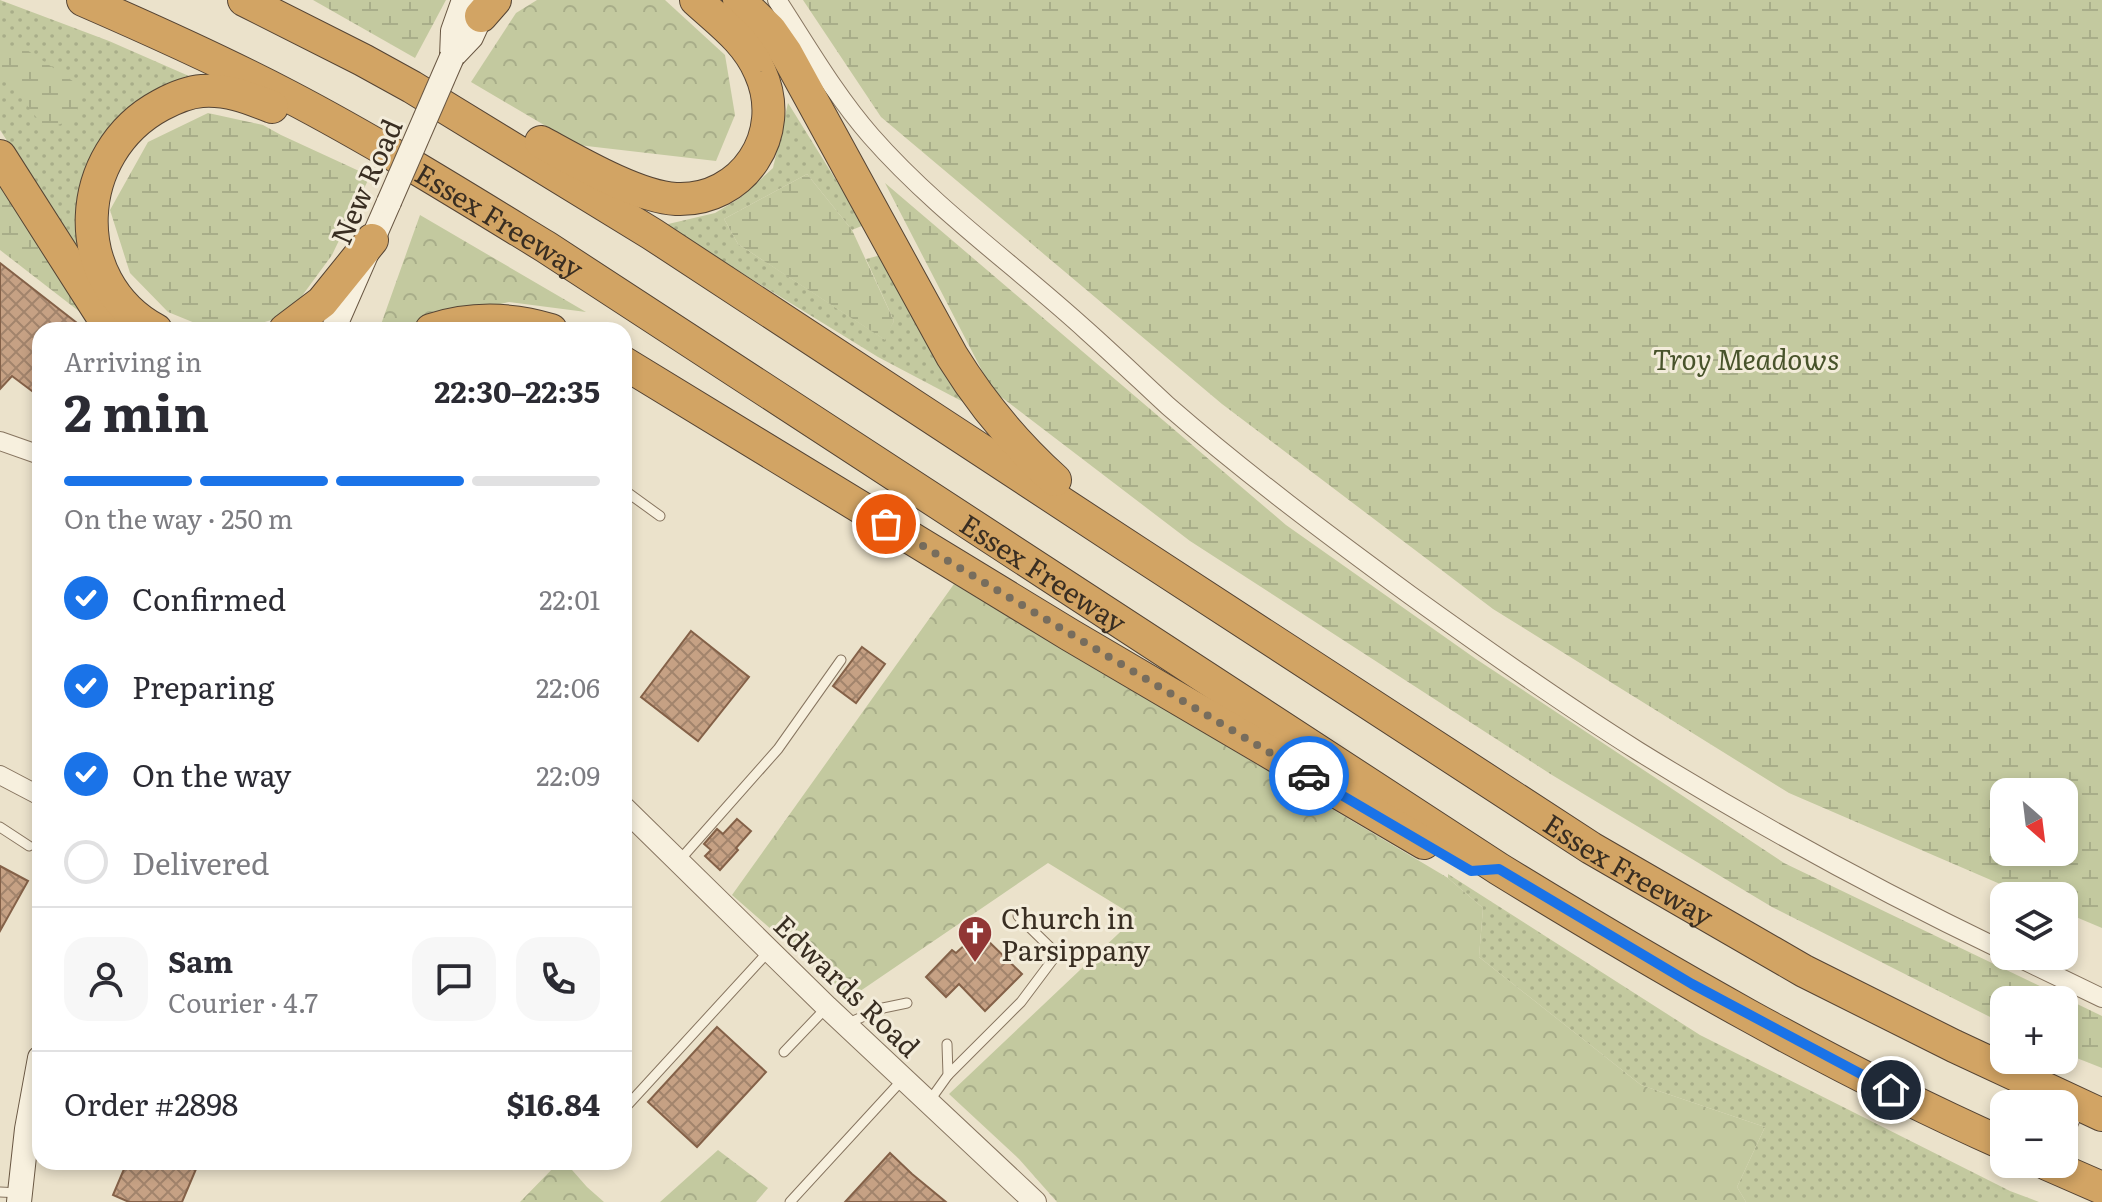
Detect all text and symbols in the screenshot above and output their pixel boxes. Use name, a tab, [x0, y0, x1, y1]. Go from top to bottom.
street label: New Road	[319, 111, 411, 251]
street label: Essex Freeway	[408, 152, 594, 288]
park label: Troy Meadows	[1653, 337, 1839, 379]
text: Arriving in	[64, 341, 202, 380]
text: 22:30–22:35	[434, 368, 600, 412]
text: 2 min	[64, 371, 209, 448]
pin	[852, 490, 920, 558]
text: On the way · 250 m	[64, 498, 293, 537]
icon: bag	[864, 502, 908, 546]
street label: Essex Freeway	[952, 502, 1136, 642]
icon: check	[64, 576, 108, 620]
text: Confirmed	[132, 576, 286, 620]
text: 22:01	[539, 579, 600, 618]
icon: check	[64, 664, 108, 708]
text: Preparing	[132, 664, 274, 708]
text: 22:06	[536, 667, 600, 706]
courier	[1269, 736, 1349, 816]
icon: check	[64, 752, 108, 796]
text: On the way	[132, 752, 291, 796]
icon: car	[1287, 754, 1331, 798]
text: 22:09	[536, 755, 600, 794]
north arrow	[1990, 778, 2078, 866]
map controls	[1990, 778, 2078, 1178]
street label: Essex Freeway	[1536, 802, 1723, 936]
text: Delivered	[132, 840, 269, 884]
button: layers	[1990, 882, 2078, 970]
place label: Church in Parsippany	[1001, 896, 1151, 970]
street label: Edwards Road	[765, 904, 931, 1066]
church icon: Church in Parsippany	[956, 914, 994, 964]
button: person	[64, 937, 148, 1021]
button: chat	[412, 937, 496, 1021]
button: phone	[516, 937, 600, 1021]
text: Sam	[168, 938, 233, 982]
text: Courier · 4.7	[168, 982, 318, 1021]
button: +	[1990, 986, 2078, 1074]
pin	[1857, 1056, 1925, 1124]
icon: home	[1869, 1068, 1913, 1112]
text: Order #2898	[64, 1081, 238, 1125]
text: $16.84	[507, 1081, 600, 1125]
button: −	[1990, 1090, 2078, 1178]

